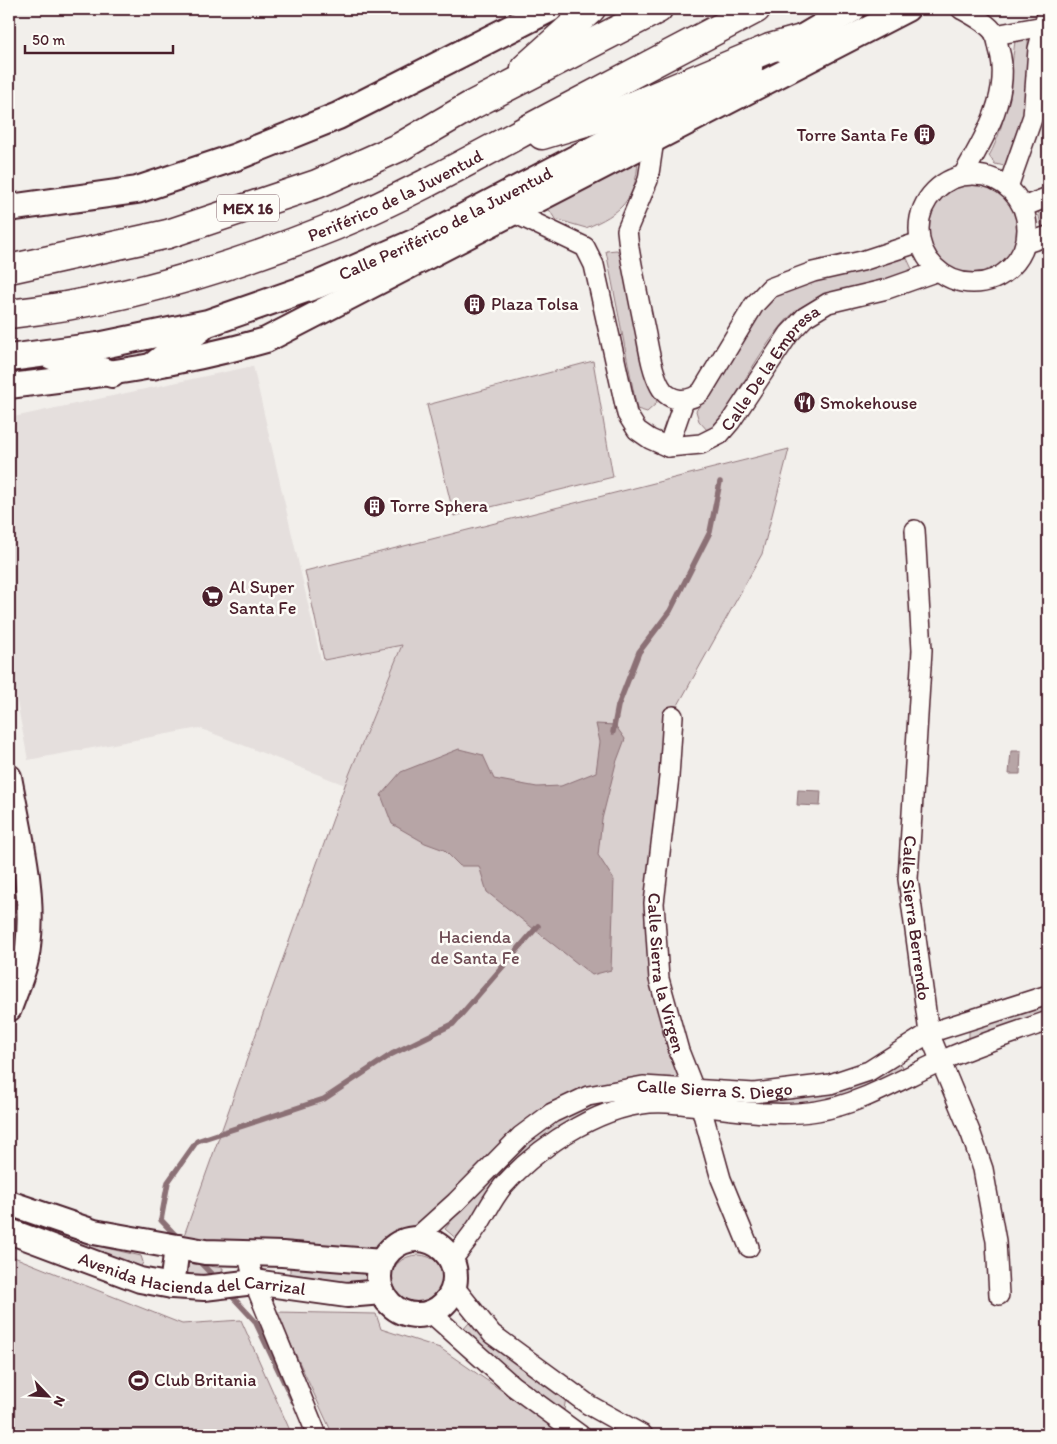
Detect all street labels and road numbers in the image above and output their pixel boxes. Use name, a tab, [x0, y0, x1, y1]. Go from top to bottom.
street label: Periférico de la Juventud	[305, 145, 487, 247]
street label: Calle Periférico de la Juventud	[335, 162, 556, 285]
road number: MEX 16	[217, 194, 279, 222]
street label: Calle De la Empresa	[716, 299, 824, 436]
street label: Calle Sierra Berrendo	[897, 835, 935, 1002]
street label: Calle Sierra la Vírgen	[643, 891, 690, 1056]
street label: Calle Sierra S. Diego	[635, 1074, 794, 1104]
street label: Avenida Hacienda del Carrizal	[75, 1247, 307, 1300]

